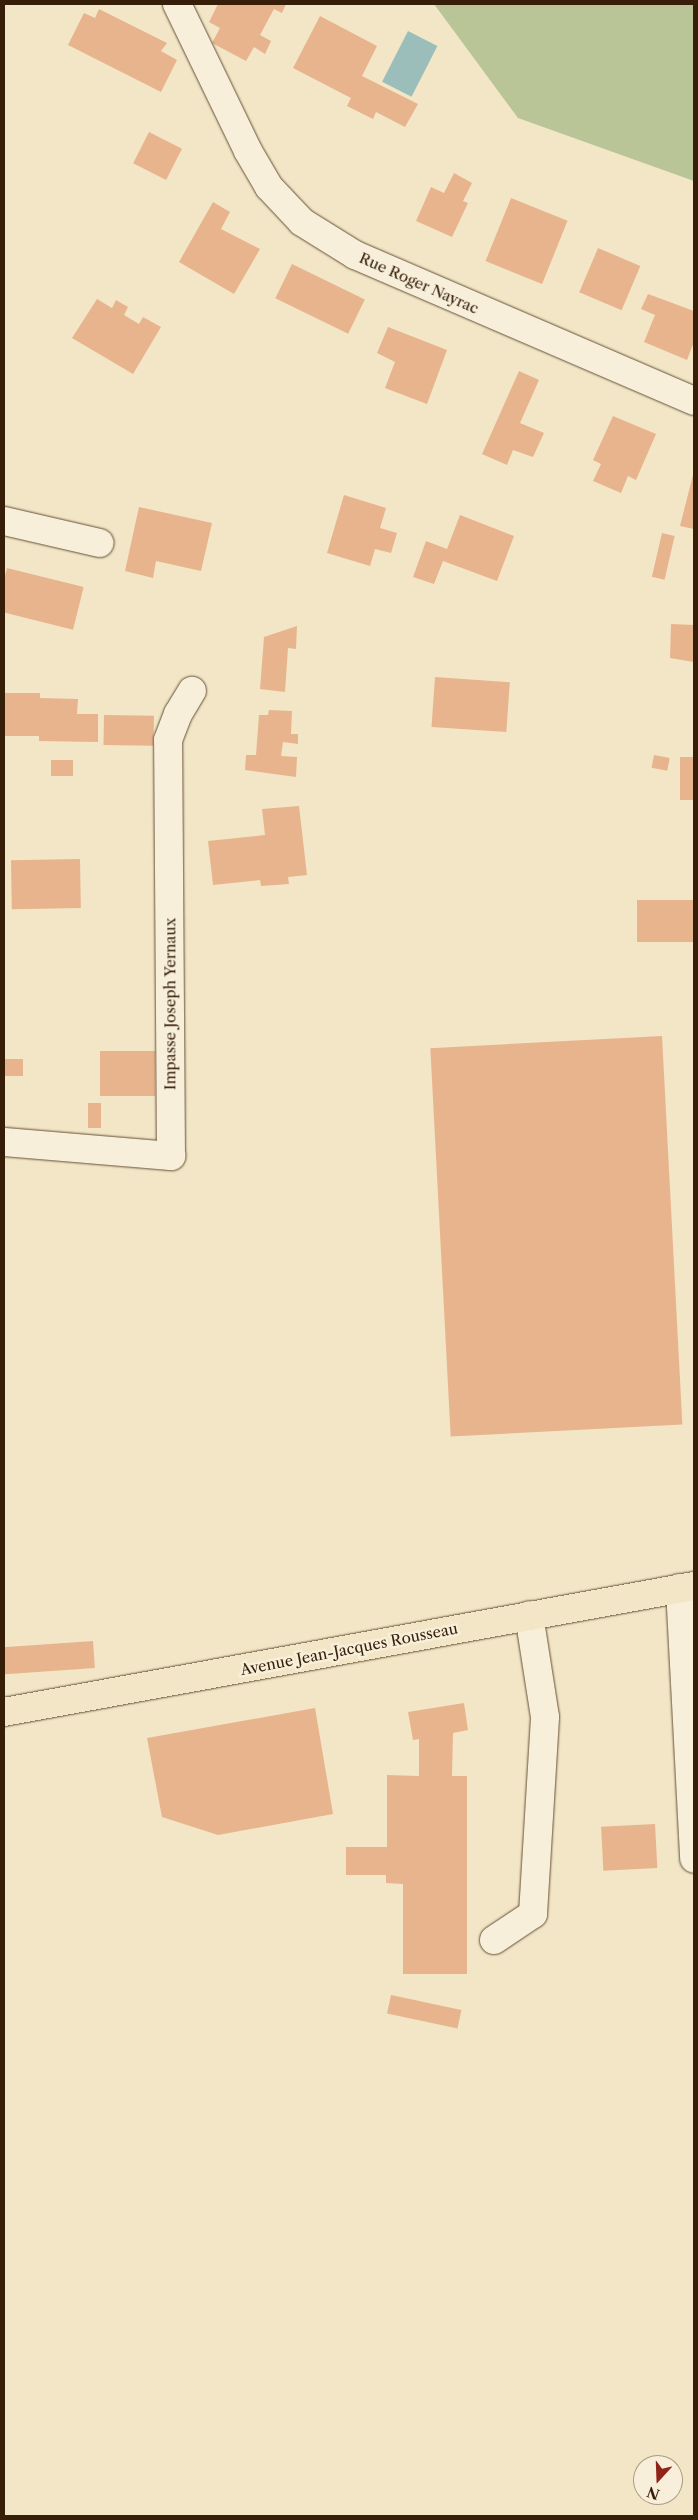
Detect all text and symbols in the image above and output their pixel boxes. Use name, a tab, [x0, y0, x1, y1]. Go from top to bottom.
street label: Rue Roger Nayrac	[356, 249, 482, 317]
street label: Impasse Joseph Yernaux	[161, 917, 179, 1091]
street label: Avenue Jean-Jacques Rousseau	[239, 1619, 459, 1679]
north arrow	[633, 2455, 683, 2505]
text: N	[644, 2483, 662, 2504]

